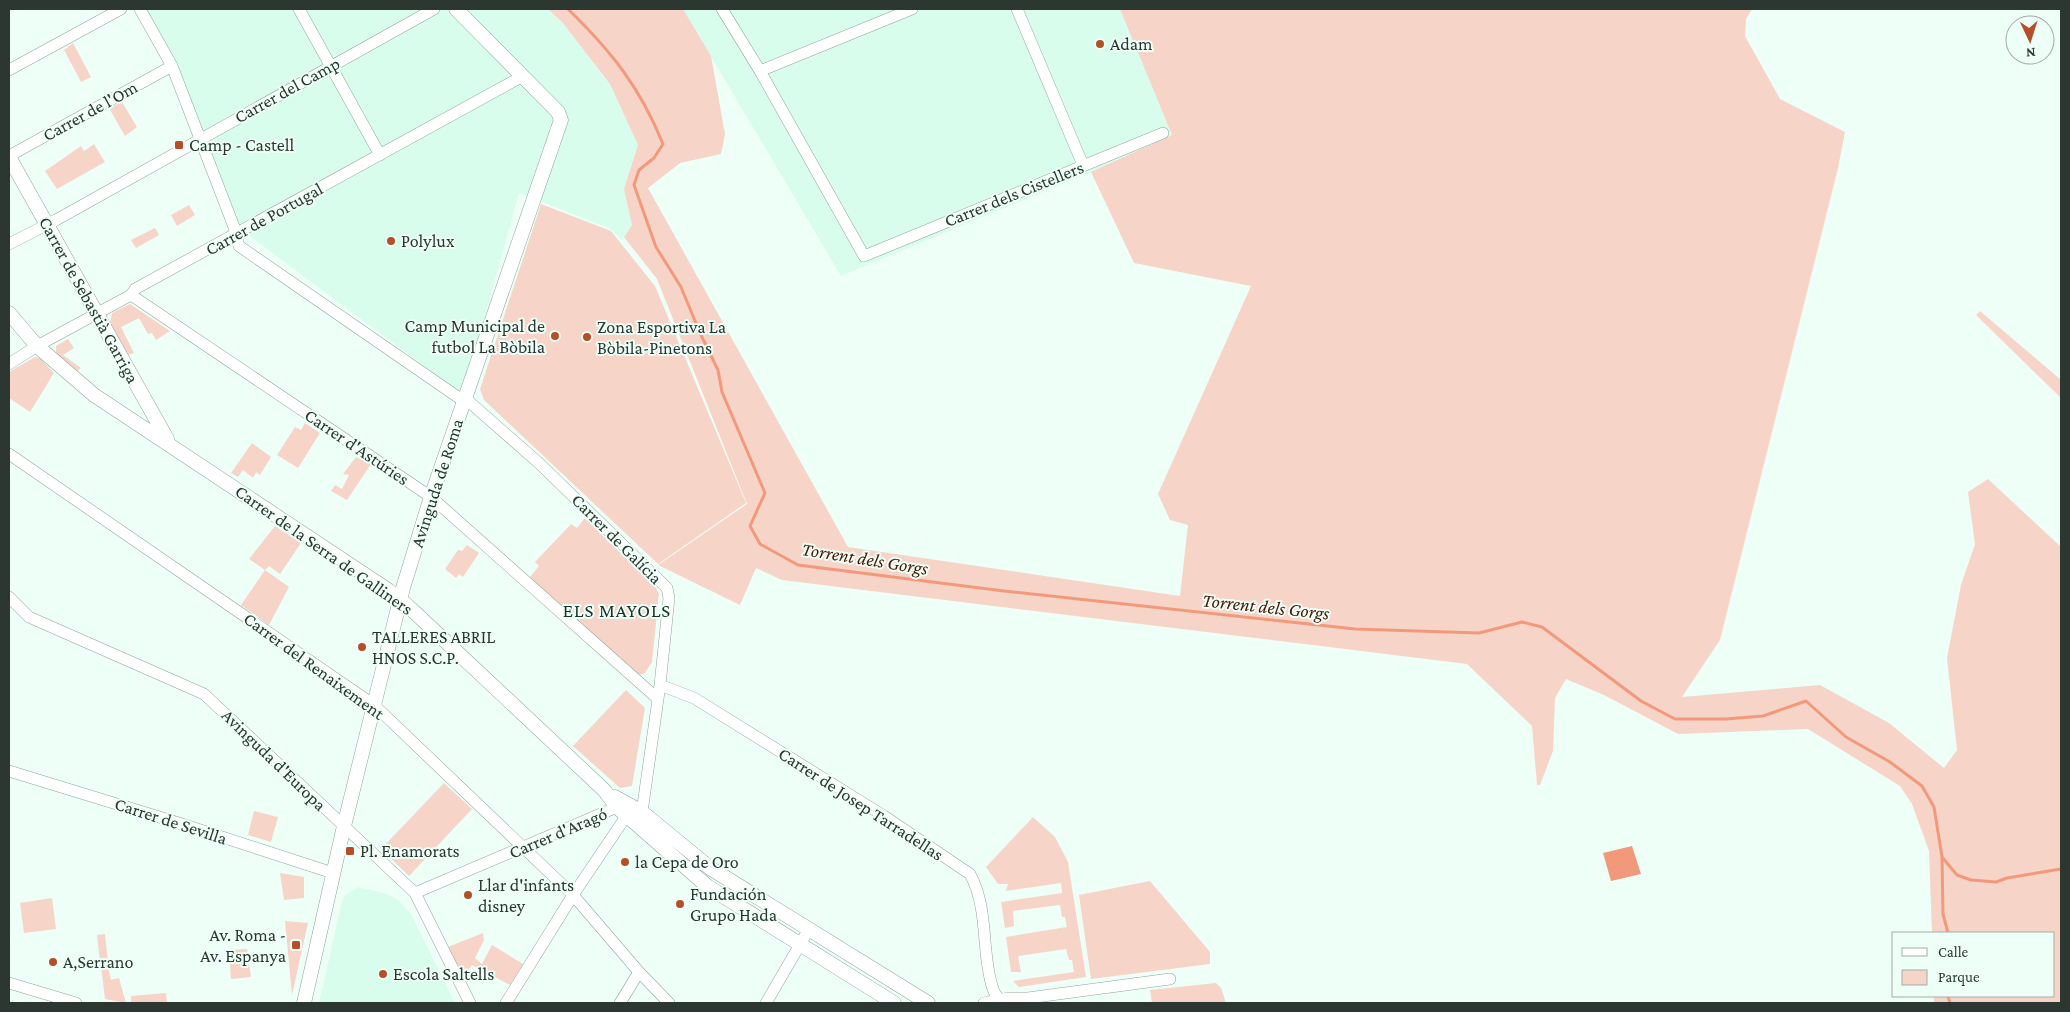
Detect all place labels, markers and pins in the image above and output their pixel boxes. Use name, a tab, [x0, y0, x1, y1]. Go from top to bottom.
place label: Adam	[1110, 34, 1153, 54]
marker: Adam	[1094, 38, 1106, 50]
place label: Camp - Castell	[189, 135, 294, 155]
marker: Camp - Castell	[173, 139, 185, 151]
place label: Polylux	[401, 231, 455, 251]
marker: Polylux	[385, 235, 397, 247]
place label: Camp Municipal de futbol La Bòbila	[405, 316, 545, 357]
place label: Zona Esportiva La Bòbila-Pinetons	[597, 317, 726, 358]
marker: Camp Municipal de futbol La Bòbila	[549, 330, 561, 342]
marker: Zona Esportiva La Bòbila-Pinetons	[581, 331, 593, 343]
place label: TALLERES ABRIL HNOS S.C.P.	[372, 627, 495, 668]
marker: TALLERES ABRIL HNOS S.C.P.	[356, 641, 368, 653]
place label: Pl. Enamorats	[360, 841, 460, 861]
marker: Pl. Enamorats	[344, 845, 356, 857]
place label: la Cepa de Oro	[635, 852, 739, 872]
marker: la Cepa de Oro	[619, 856, 631, 868]
place label: Llar d'infants disney	[478, 875, 574, 916]
place label: Fundación Grupo Hada	[690, 884, 777, 925]
marker: Llar d'infants disney	[462, 889, 474, 901]
marker: Fundación Grupo Hada	[674, 898, 686, 910]
place label: Av. Roma - Av. Espanya	[200, 925, 286, 966]
marker: Av. Roma - Av. Espanya	[290, 939, 302, 951]
place label: A,Serrano	[63, 952, 133, 972]
marker: A,Serrano	[47, 956, 59, 968]
place label: Escola Saltells	[393, 964, 494, 984]
marker: Escola Saltells	[377, 968, 389, 980]

